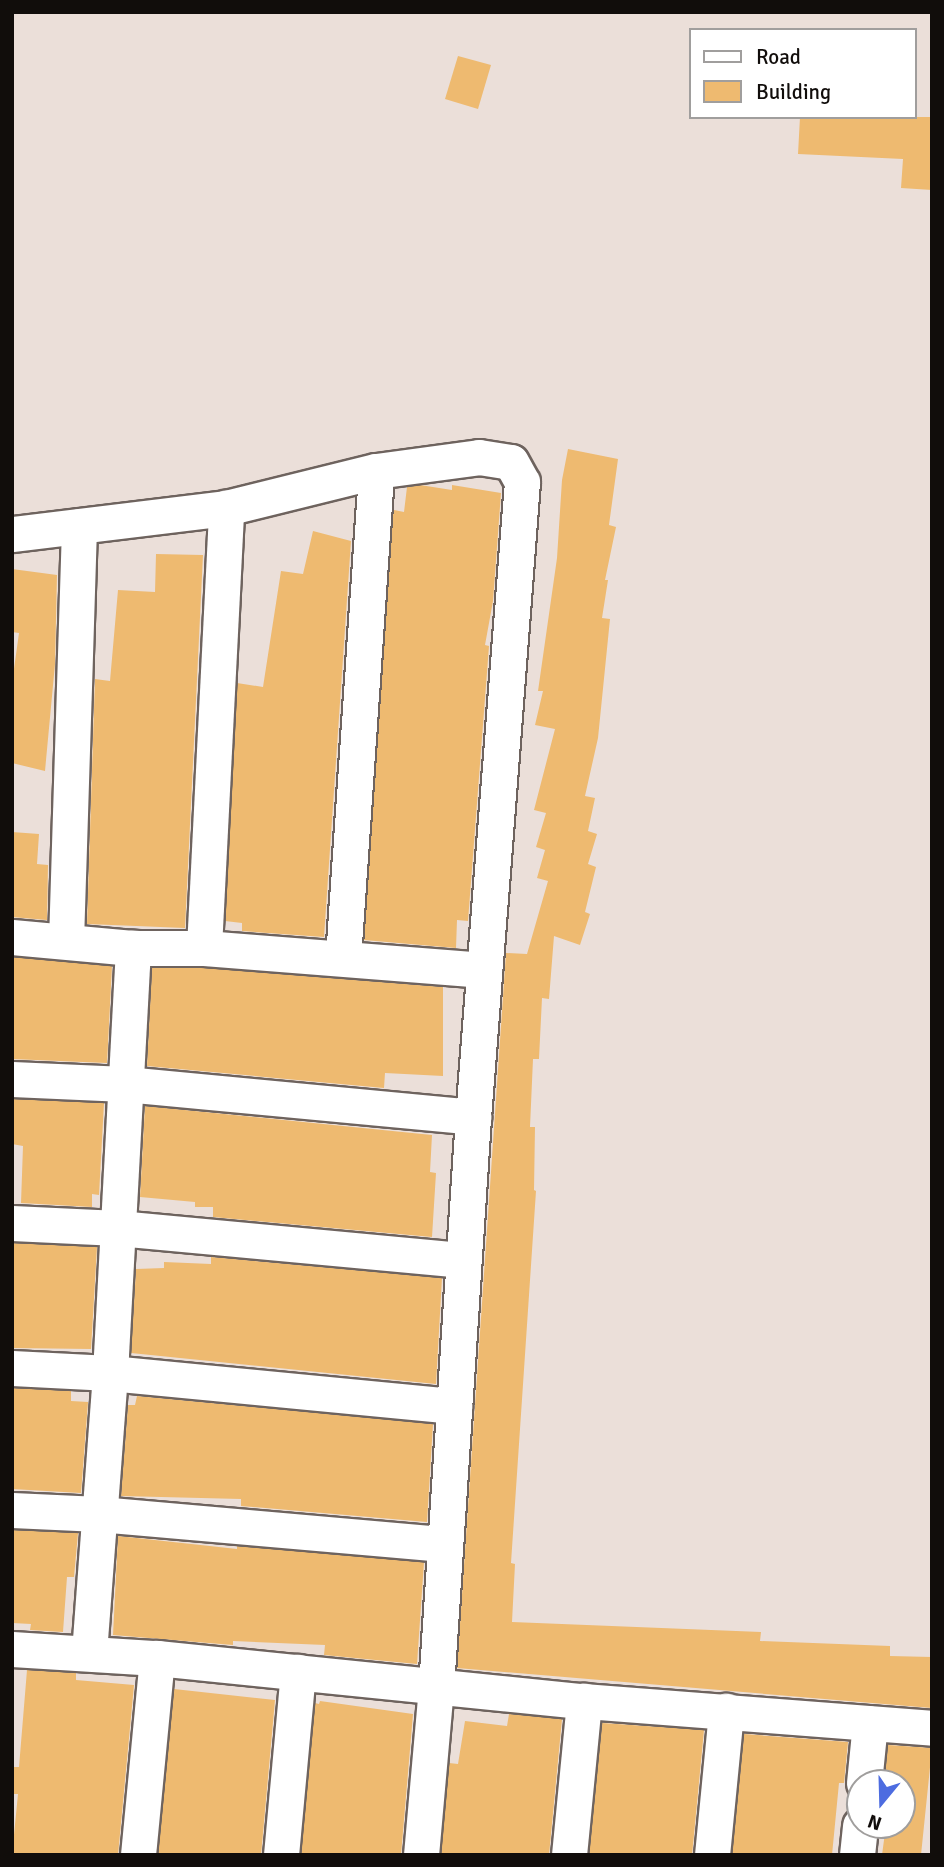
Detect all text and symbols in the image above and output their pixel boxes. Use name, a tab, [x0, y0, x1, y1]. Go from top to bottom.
legend	[688, 28, 916, 119]
text: Road	[756, 44, 801, 70]
text: Building	[756, 79, 831, 105]
north arrow	[846, 1769, 916, 1839]
text: N	[865, 1808, 885, 1835]

